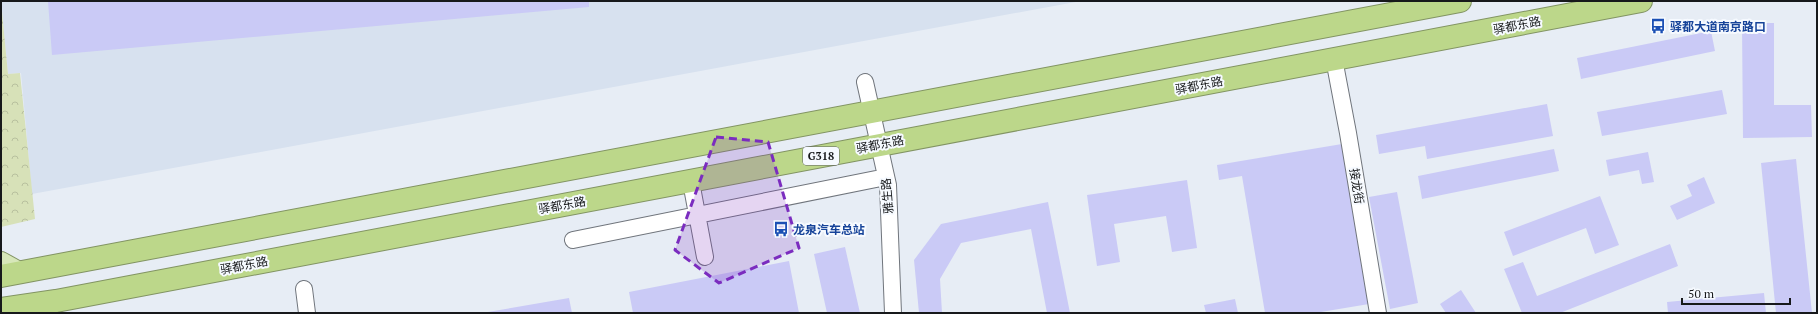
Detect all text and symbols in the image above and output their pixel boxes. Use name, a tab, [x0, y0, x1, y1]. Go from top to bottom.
street label: 驿都东路	[1492, 13, 1542, 37]
bus stop icon: 驿都大道南京路口	[1649, 17, 1667, 35]
place label: 驿都大道南京路口	[1670, 19, 1766, 34]
street label: 驿都东路	[1174, 73, 1224, 97]
street label: 驿都东路	[855, 132, 905, 156]
road number: G318	[803, 147, 839, 165]
street label: 接龙街	[1347, 167, 1367, 205]
street label: 雅生路	[878, 177, 896, 215]
street label: 驿都东路	[537, 193, 587, 217]
bus stop icon: 龙泉汽车总站	[772, 220, 790, 238]
place label: 龙泉汽车总站	[793, 222, 865, 237]
street label: 驿都东路	[219, 253, 269, 277]
scale bar	[1682, 280, 1790, 306]
text: 50 m	[1688, 286, 1715, 301]

